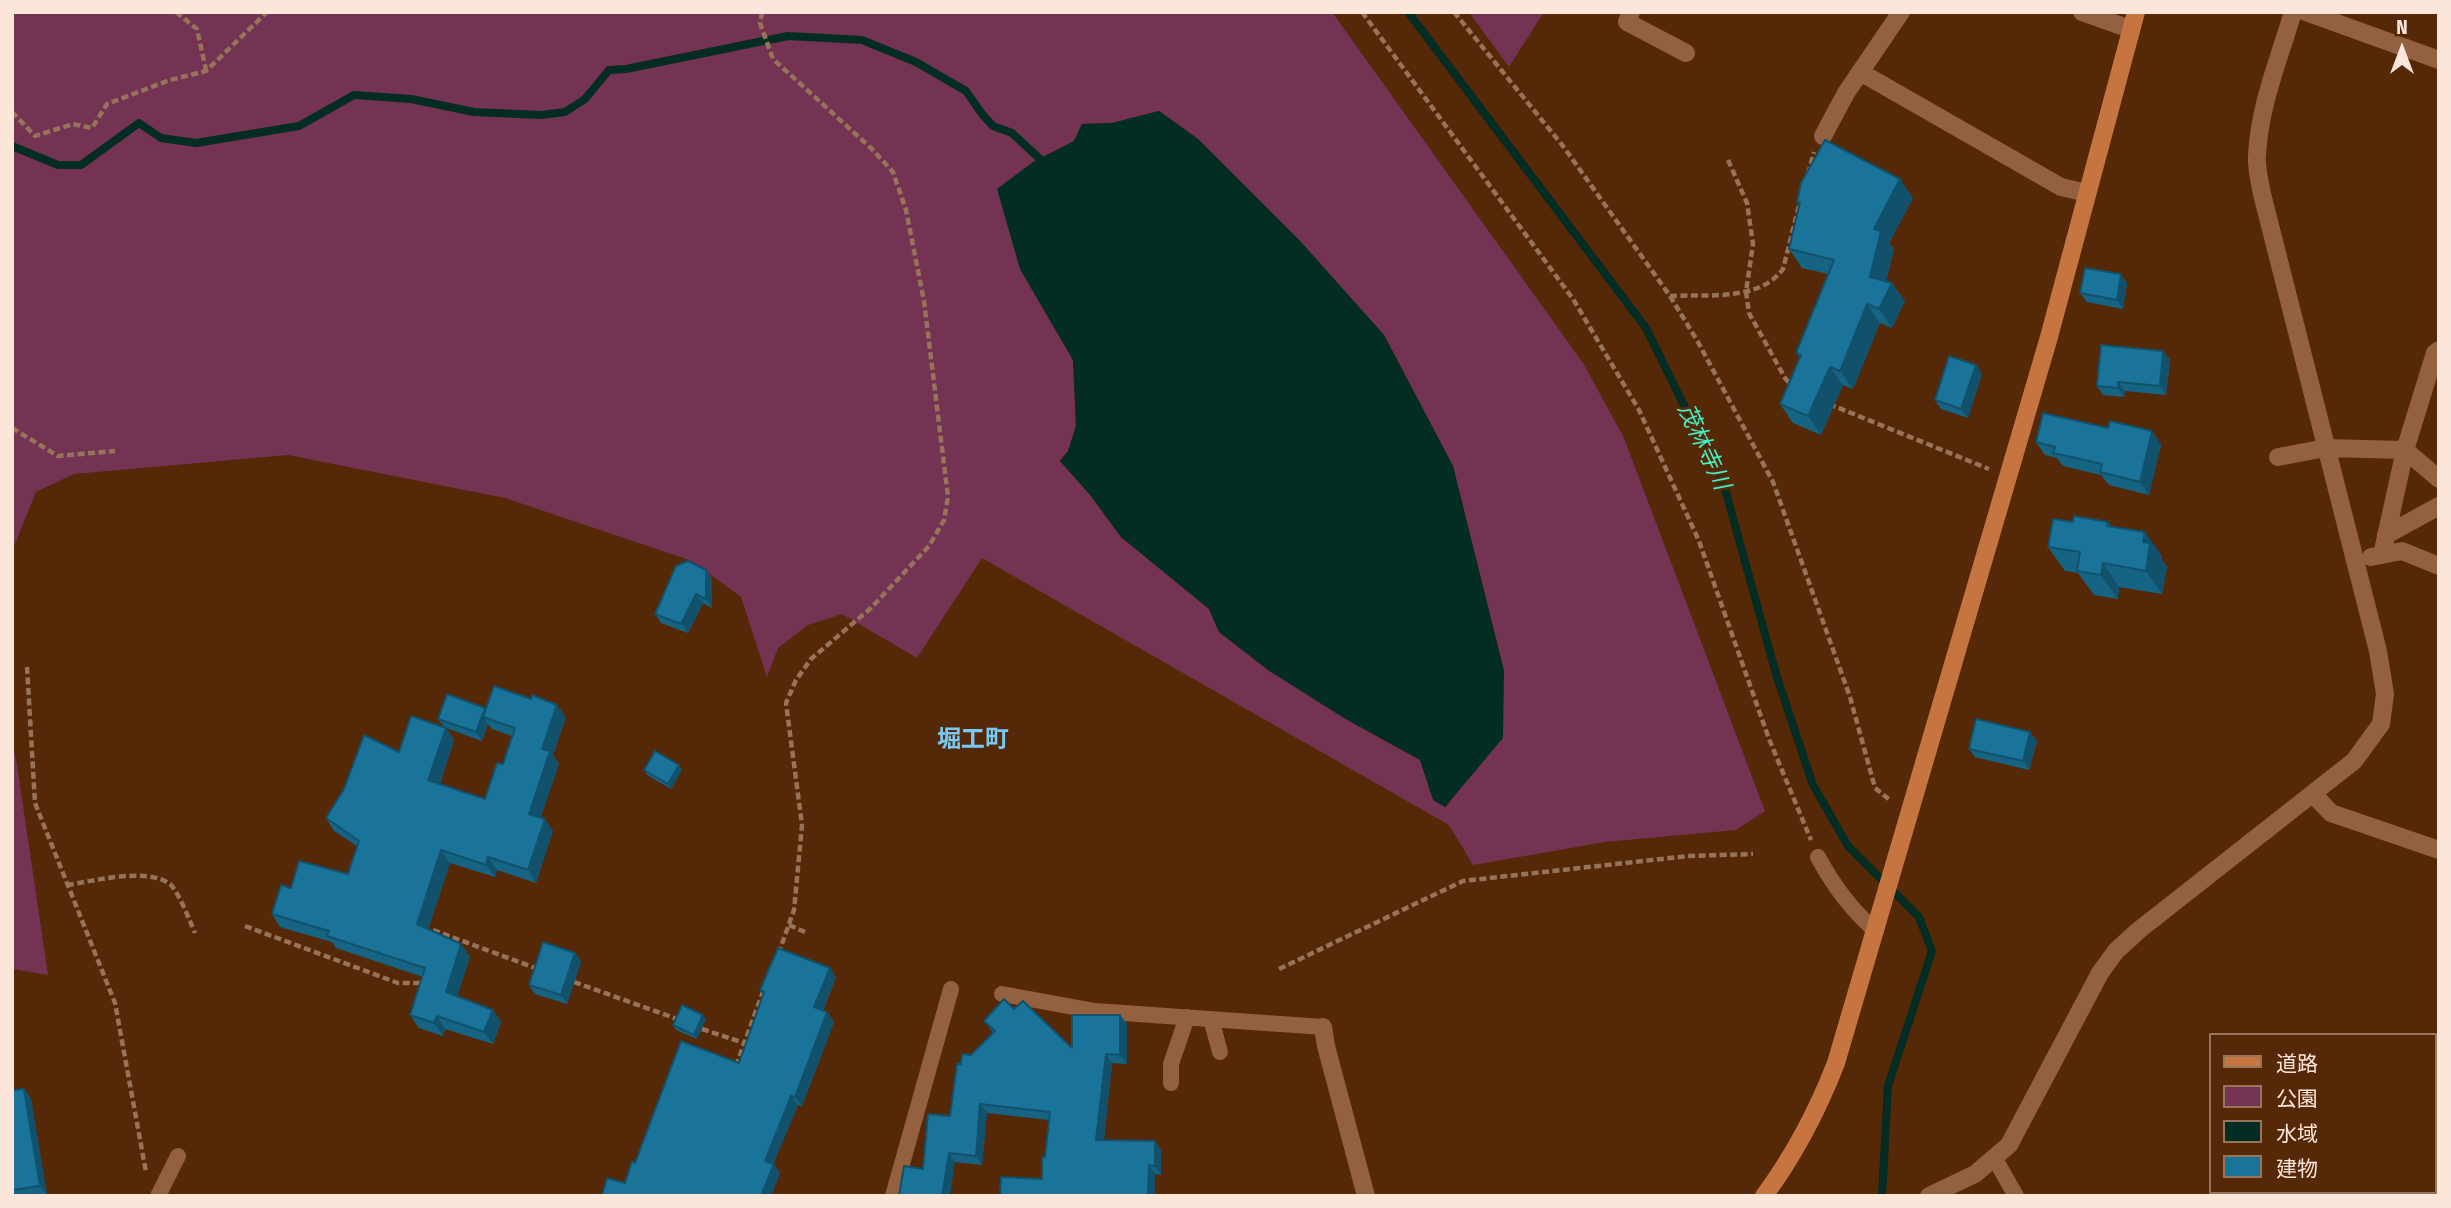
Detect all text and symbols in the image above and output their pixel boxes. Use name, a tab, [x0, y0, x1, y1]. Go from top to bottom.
north arrow	[2367, 14, 2437, 84]
text: N	[2396, 16, 2408, 39]
water label: 茂林寺川	[1671, 399, 1735, 495]
district label: 堀工町	[937, 726, 1009, 754]
legend	[2210, 1033, 2437, 1194]
text: 道路	[2276, 1051, 2318, 1077]
text: 公園	[2276, 1086, 2318, 1112]
text: 水域	[2276, 1121, 2318, 1147]
text: 建物	[2276, 1156, 2318, 1182]

